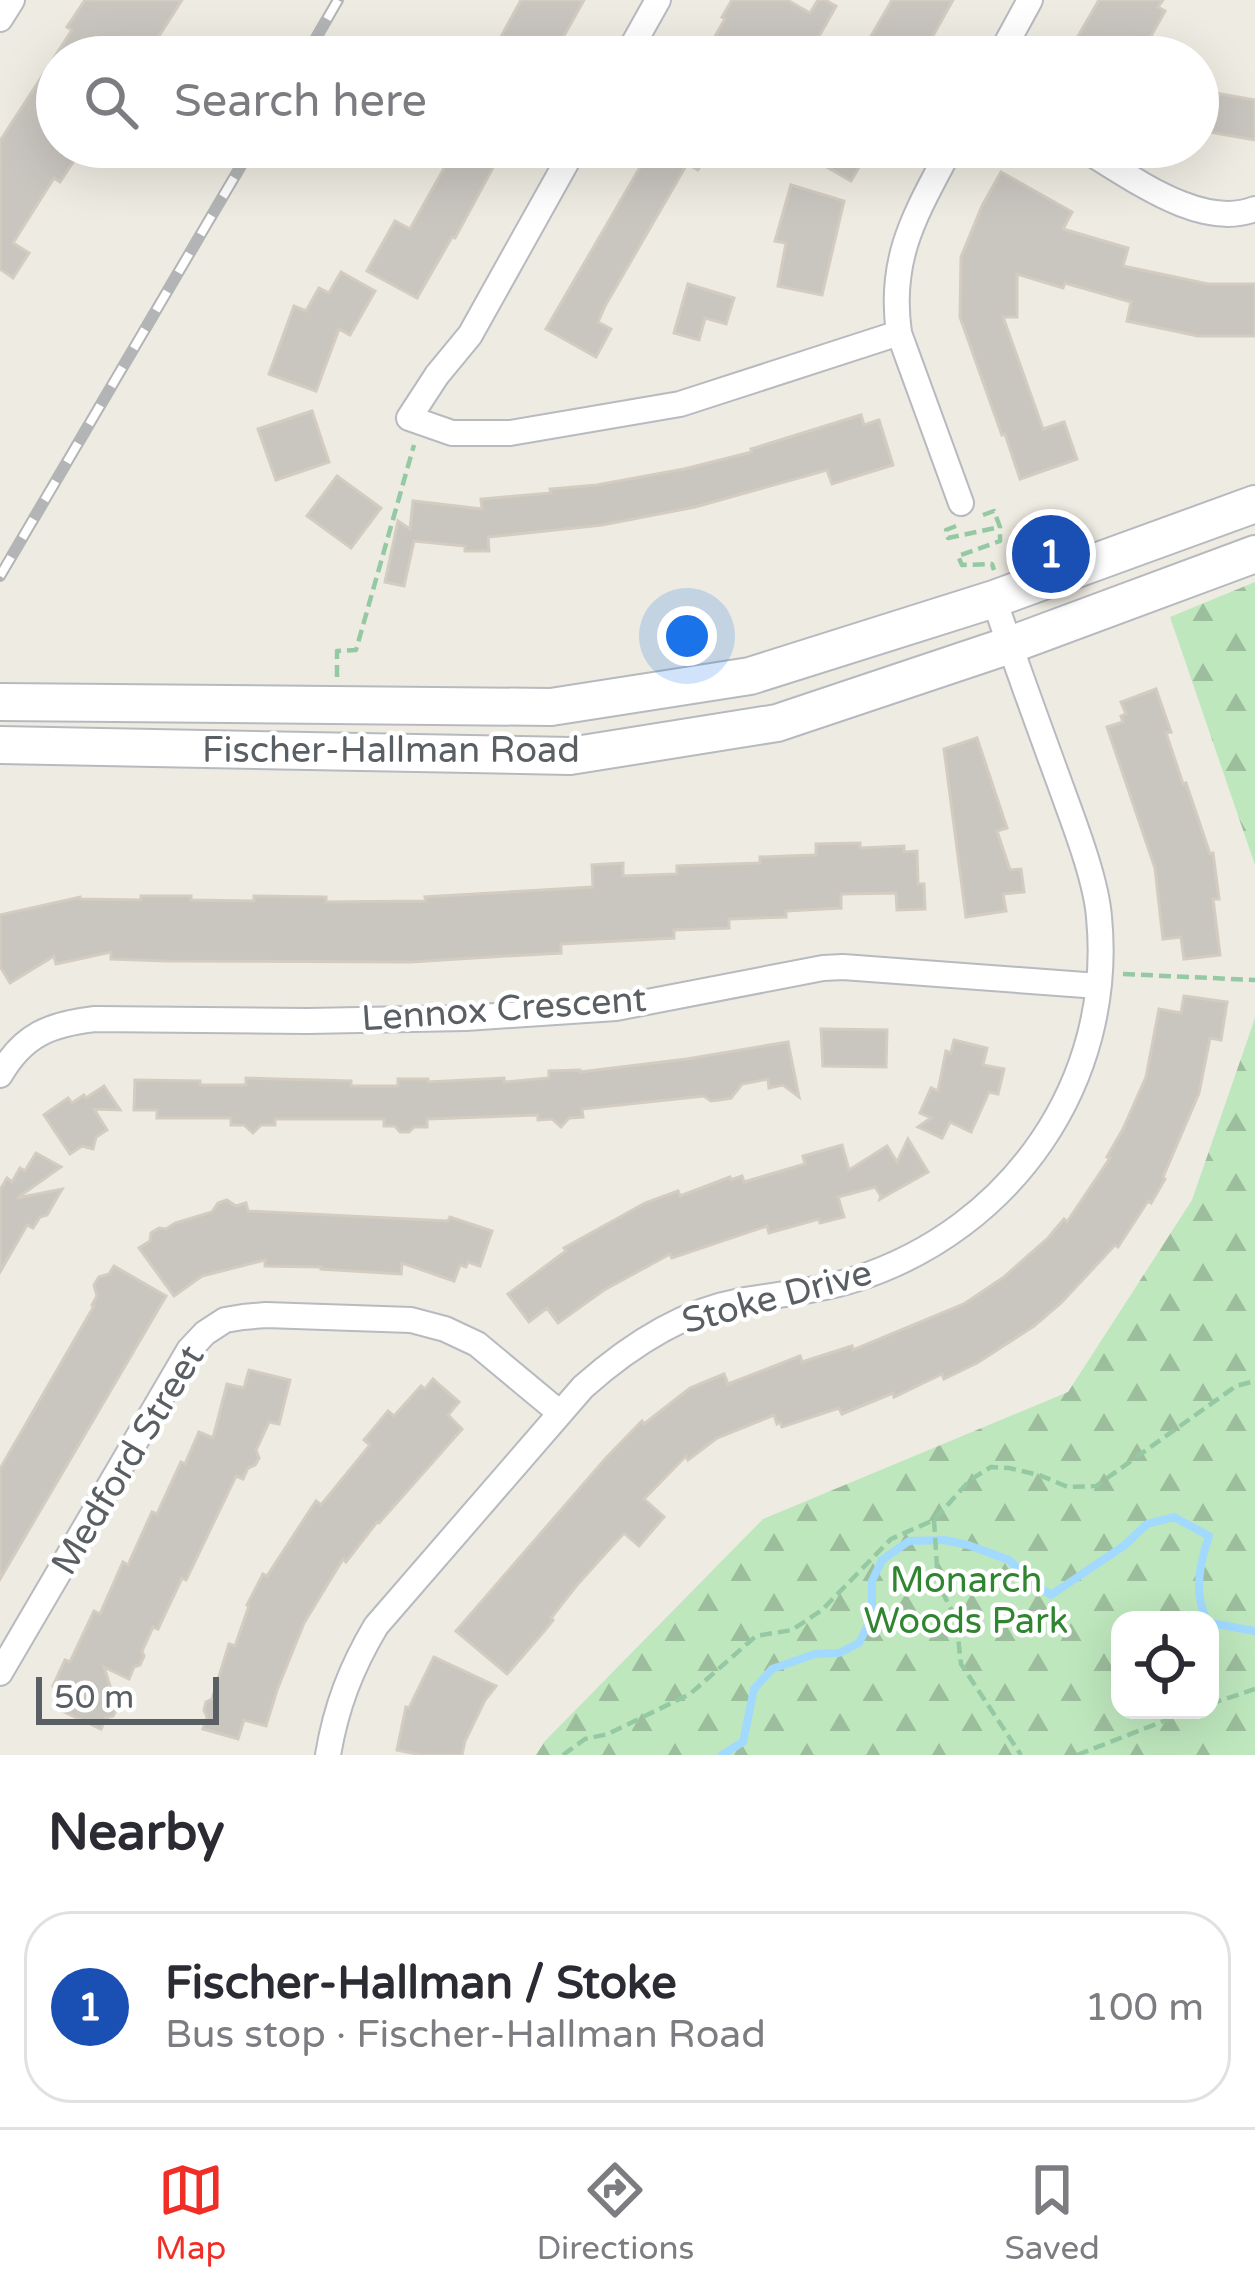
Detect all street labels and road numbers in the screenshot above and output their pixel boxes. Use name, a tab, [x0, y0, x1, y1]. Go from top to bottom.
street label: Fischer-Hallman Road	[202, 729, 580, 772]
street label: Lennox Crescent	[360, 978, 648, 1040]
street label: Stoke Drive	[678, 1251, 876, 1343]
street label: Medford Street	[43, 1337, 213, 1583]

